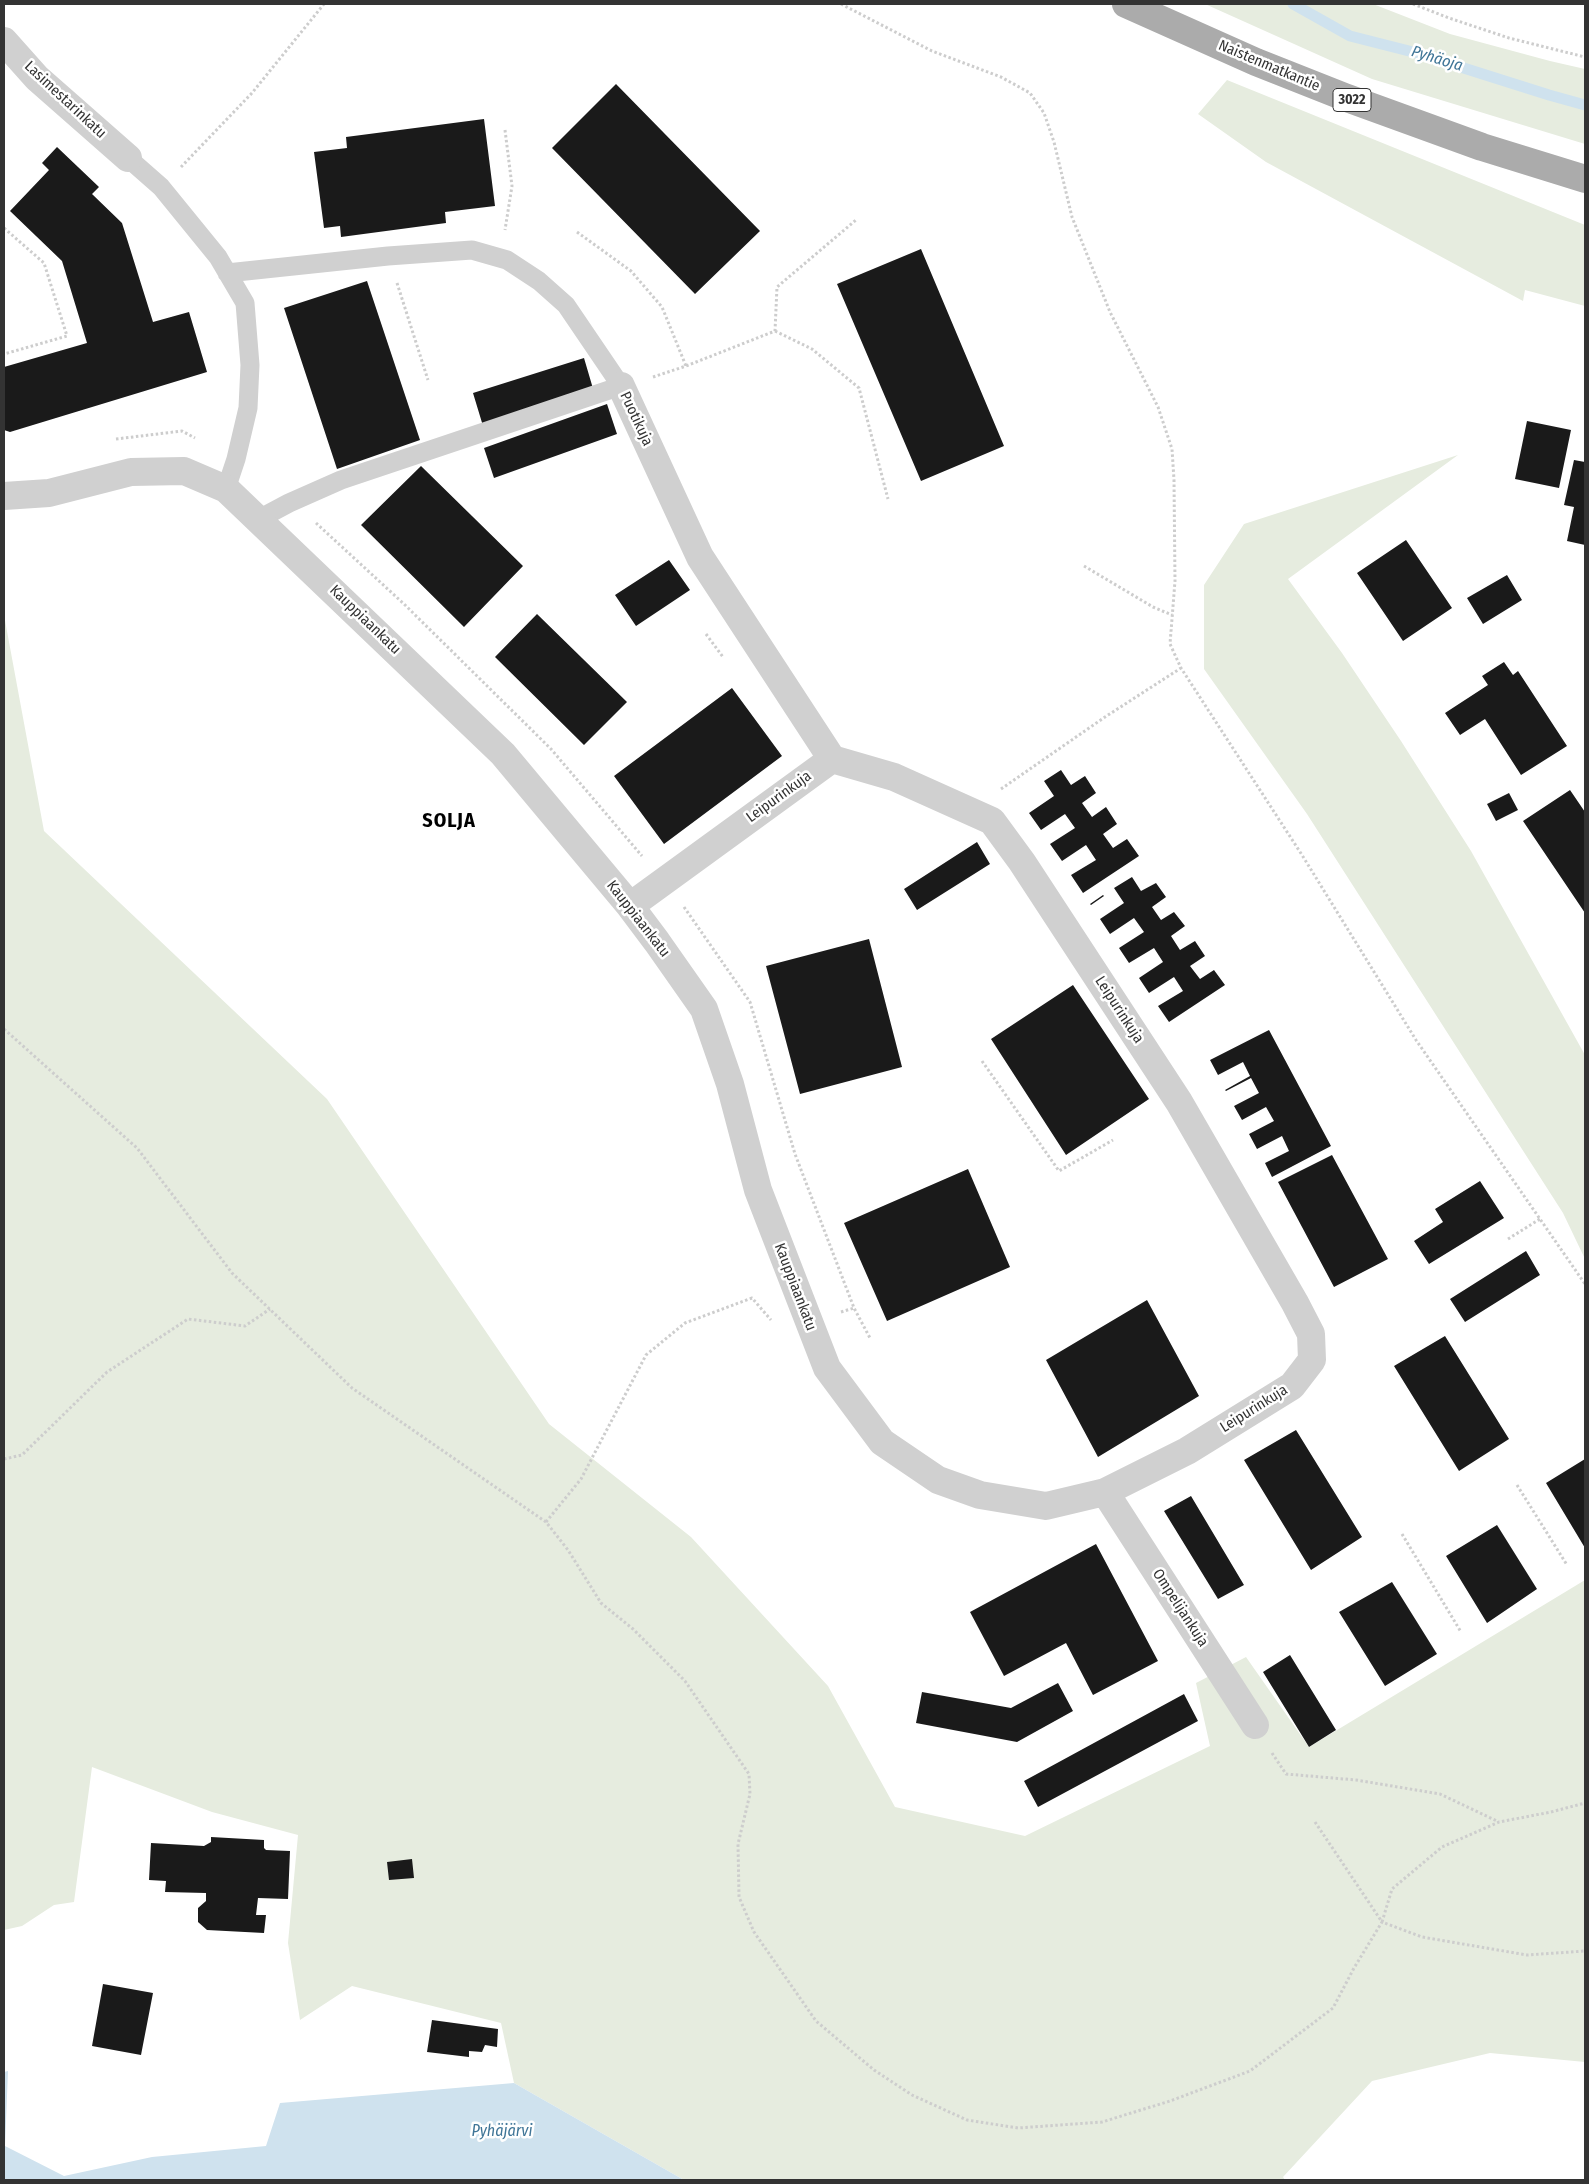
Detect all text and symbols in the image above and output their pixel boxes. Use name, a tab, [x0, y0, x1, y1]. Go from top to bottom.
street label: Naistenmatkantie	[1216, 37, 1322, 95]
water label: Pyhäoja	[1409, 42, 1465, 76]
street label: Lasimestarinkatu	[20, 58, 110, 142]
road number: 3022	[1333, 88, 1371, 112]
street label: Puotikuja	[616, 389, 656, 449]
street label: Kauppiaankatu	[326, 582, 404, 658]
street label: Leipurinkuja	[743, 767, 815, 827]
district label: SOLJA	[422, 809, 476, 833]
street label: Kauppiaankatu	[603, 877, 673, 961]
street label: Leipurinkuja	[1091, 973, 1147, 1047]
street label: Kauppiaankatu	[770, 1241, 820, 1333]
street label: Leipurinkuja	[1217, 1381, 1291, 1437]
street label: Ompelijankuja	[1148, 1566, 1212, 1650]
water label: Pyhäjärvi	[472, 2122, 532, 2142]

